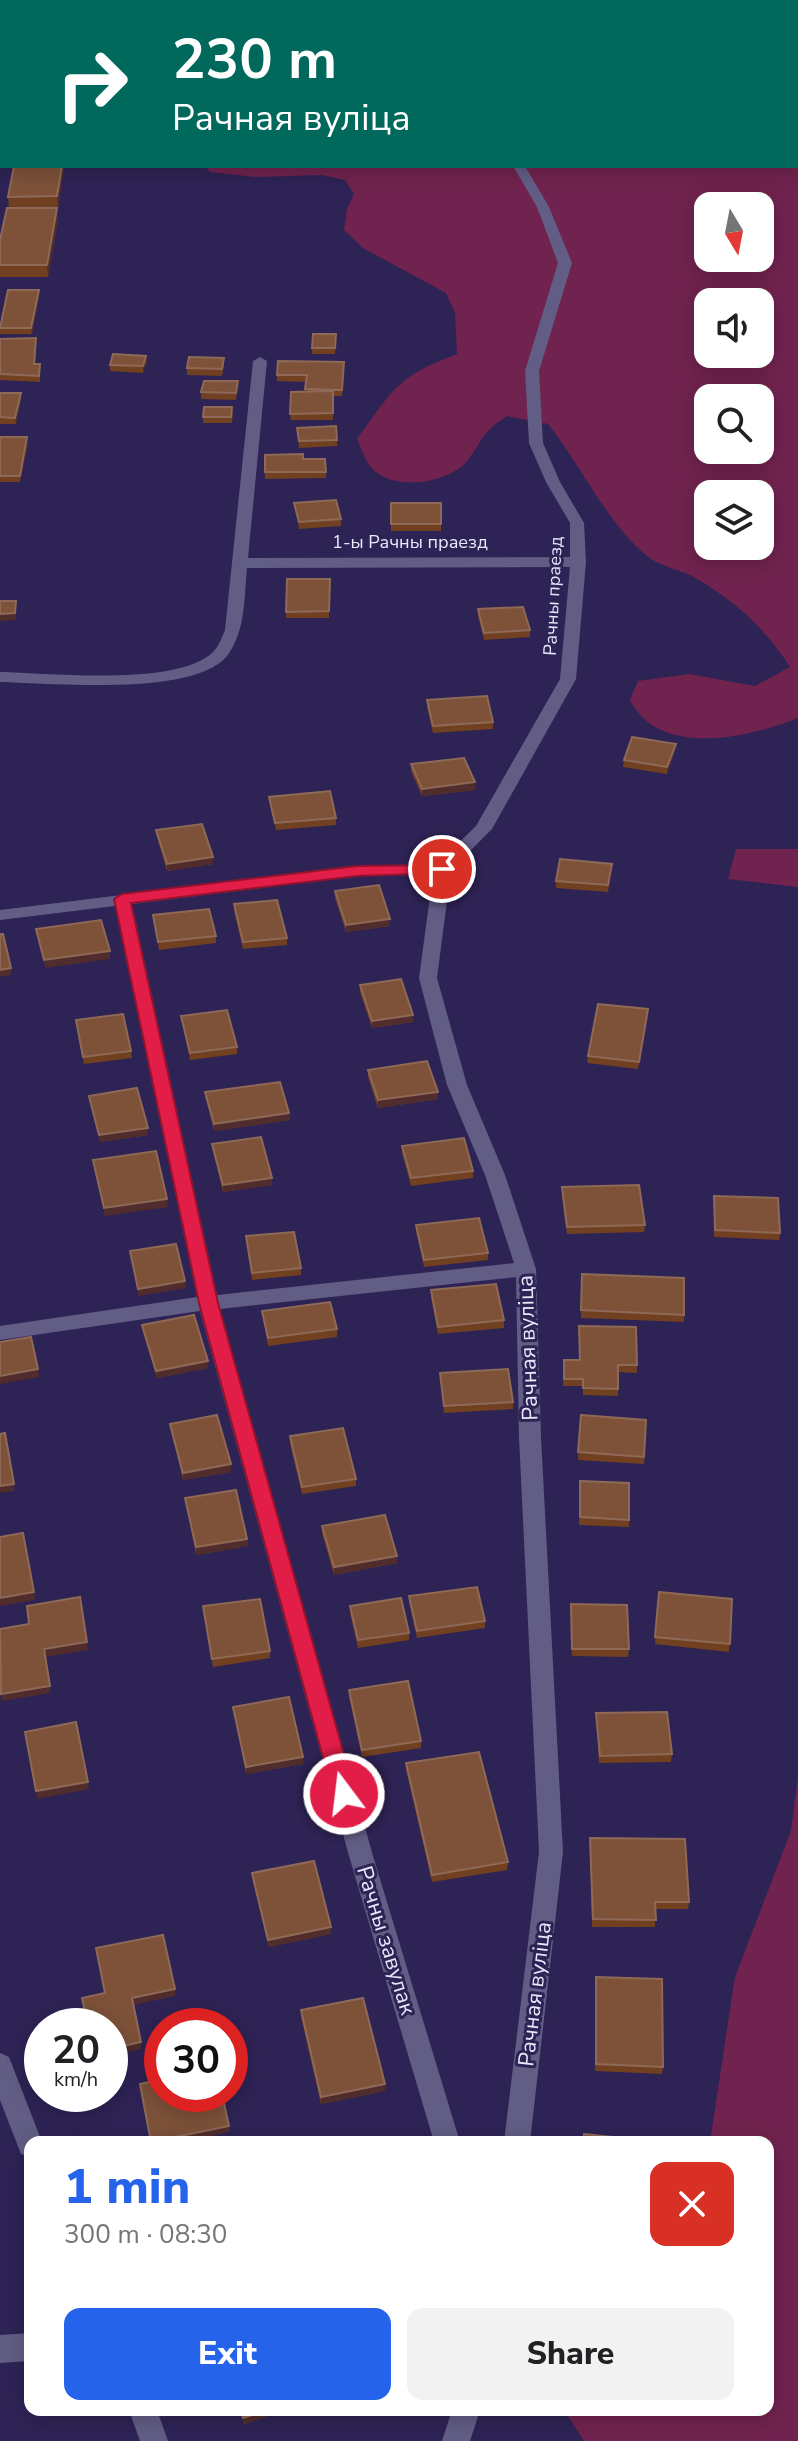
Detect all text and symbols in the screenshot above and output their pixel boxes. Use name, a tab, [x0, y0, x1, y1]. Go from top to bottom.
text: 230 m	[172, 21, 337, 98]
icon: right	[40, 32, 144, 136]
text: Рачная вуліца	[172, 94, 411, 143]
north arrow	[694, 192, 774, 272]
map controls	[694, 192, 774, 560]
button: sound	[694, 288, 774, 368]
button: search	[694, 384, 774, 464]
button: layers	[694, 480, 774, 560]
street label: 1-ы Рачны праезд	[332, 530, 488, 554]
street label: Рачны праезд	[538, 535, 568, 656]
pin	[408, 835, 476, 903]
icon: arrive	[420, 847, 464, 891]
street label: Рачная вуліца	[510, 1275, 546, 1421]
position arrow	[302, 1752, 386, 1836]
street label: Рачны завулак	[349, 1862, 423, 2019]
street label: Рачная вуліца	[511, 1920, 559, 2068]
speed limit sign: 30	[144, 2008, 248, 2112]
text: 20	[52, 2023, 100, 2077]
text: km/h	[54, 2066, 98, 2093]
text: 1 min	[64, 2154, 190, 2220]
button: close	[650, 2162, 734, 2246]
text: 300 m · 08:30	[64, 2217, 227, 2252]
button: Exit	[64, 2308, 391, 2400]
button: Share	[407, 2308, 734, 2400]

